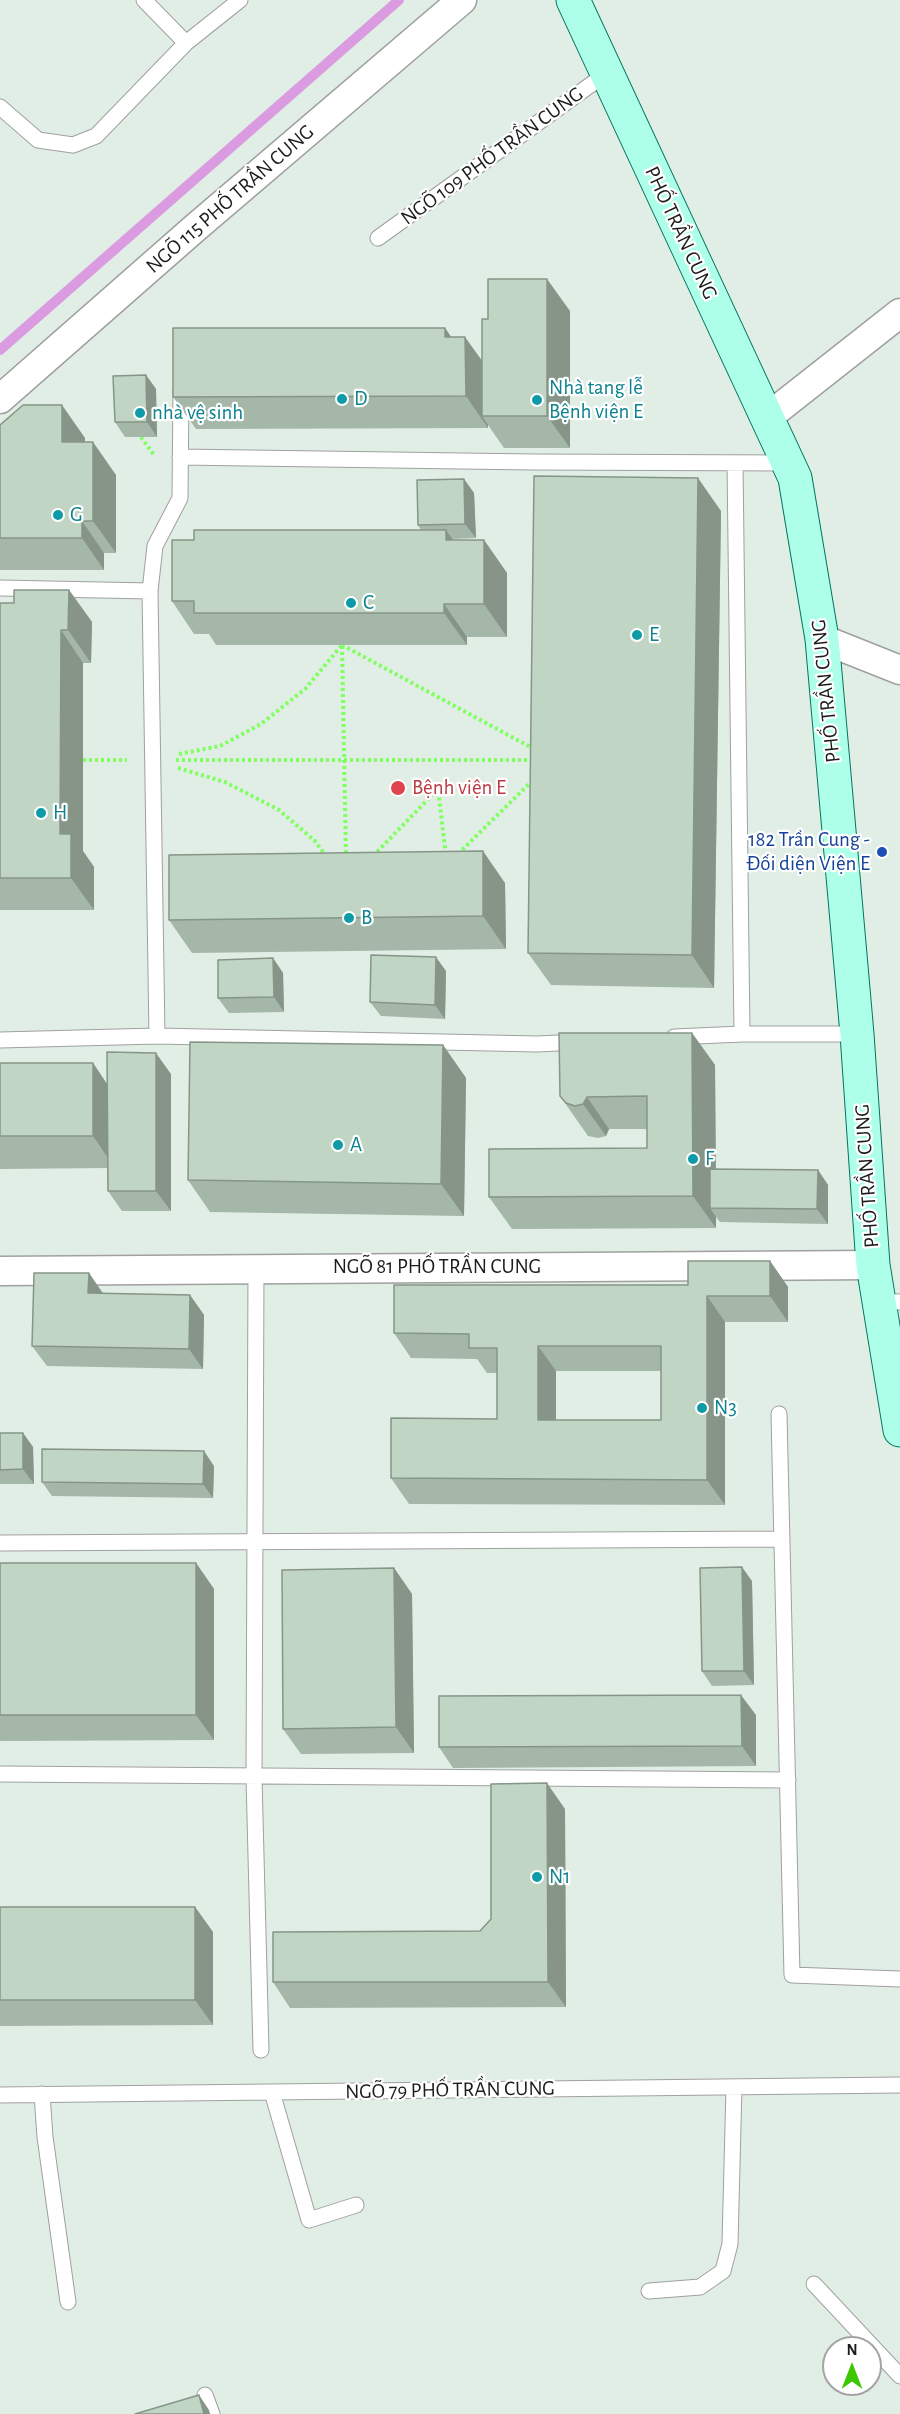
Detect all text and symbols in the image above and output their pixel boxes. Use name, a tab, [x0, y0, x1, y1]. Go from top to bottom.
street label: NGÕ 109 PHỐ TRẦN CUNG	[396, 81, 588, 231]
street label: NGÕ 115 PHỐ TRẦN CUNG	[141, 119, 319, 279]
street label: PHỐ TRẦN CUNG	[639, 162, 723, 304]
place label: Nhà tang lễ Bệnh viện E	[549, 375, 643, 425]
place label: D	[354, 386, 368, 412]
marker: D	[335, 392, 349, 406]
marker: Nhà tang lễ Bệnh viện E	[530, 393, 544, 407]
place label: nhà vệ sinh	[152, 400, 243, 426]
marker: nhà vệ sinh	[133, 406, 147, 420]
place label: G	[70, 502, 83, 528]
marker: G	[51, 508, 65, 522]
place label: C	[363, 590, 374, 616]
marker: C	[344, 596, 358, 610]
street label: PHỐ TRẦN CUNG	[806, 618, 846, 764]
place label: E	[649, 622, 659, 648]
marker: E	[630, 628, 644, 642]
place label: Bệnh viện E	[412, 775, 506, 801]
marker: Bệnh viện E	[389, 779, 407, 797]
place label: H	[53, 800, 67, 826]
marker: H	[34, 806, 48, 820]
place label: 182 Trần Cung - Đối diện Viện E	[746, 827, 870, 877]
marker: 182 Trần Cung - Đối diện Viện E	[875, 845, 889, 859]
place label: B	[361, 905, 372, 931]
marker: B	[342, 911, 356, 925]
street label: PHỐ TRẦN CUNG	[849, 1103, 885, 1249]
place label: A	[350, 1132, 362, 1158]
marker: A	[331, 1138, 345, 1152]
place label: F	[705, 1146, 714, 1172]
marker: F	[686, 1152, 700, 1166]
street label: NGÕ 81 PHỐ TRẦN CUNG	[333, 1254, 541, 1280]
place label: N3	[714, 1395, 737, 1421]
marker: N3	[695, 1401, 709, 1415]
place label: N1	[549, 1864, 571, 1890]
marker: N1	[530, 1870, 544, 1884]
street label: NGÕ 79 PHỐ TRẦN CUNG	[345, 2076, 555, 2104]
north arrow	[822, 2336, 882, 2396]
text: N	[846, 2342, 858, 2358]

